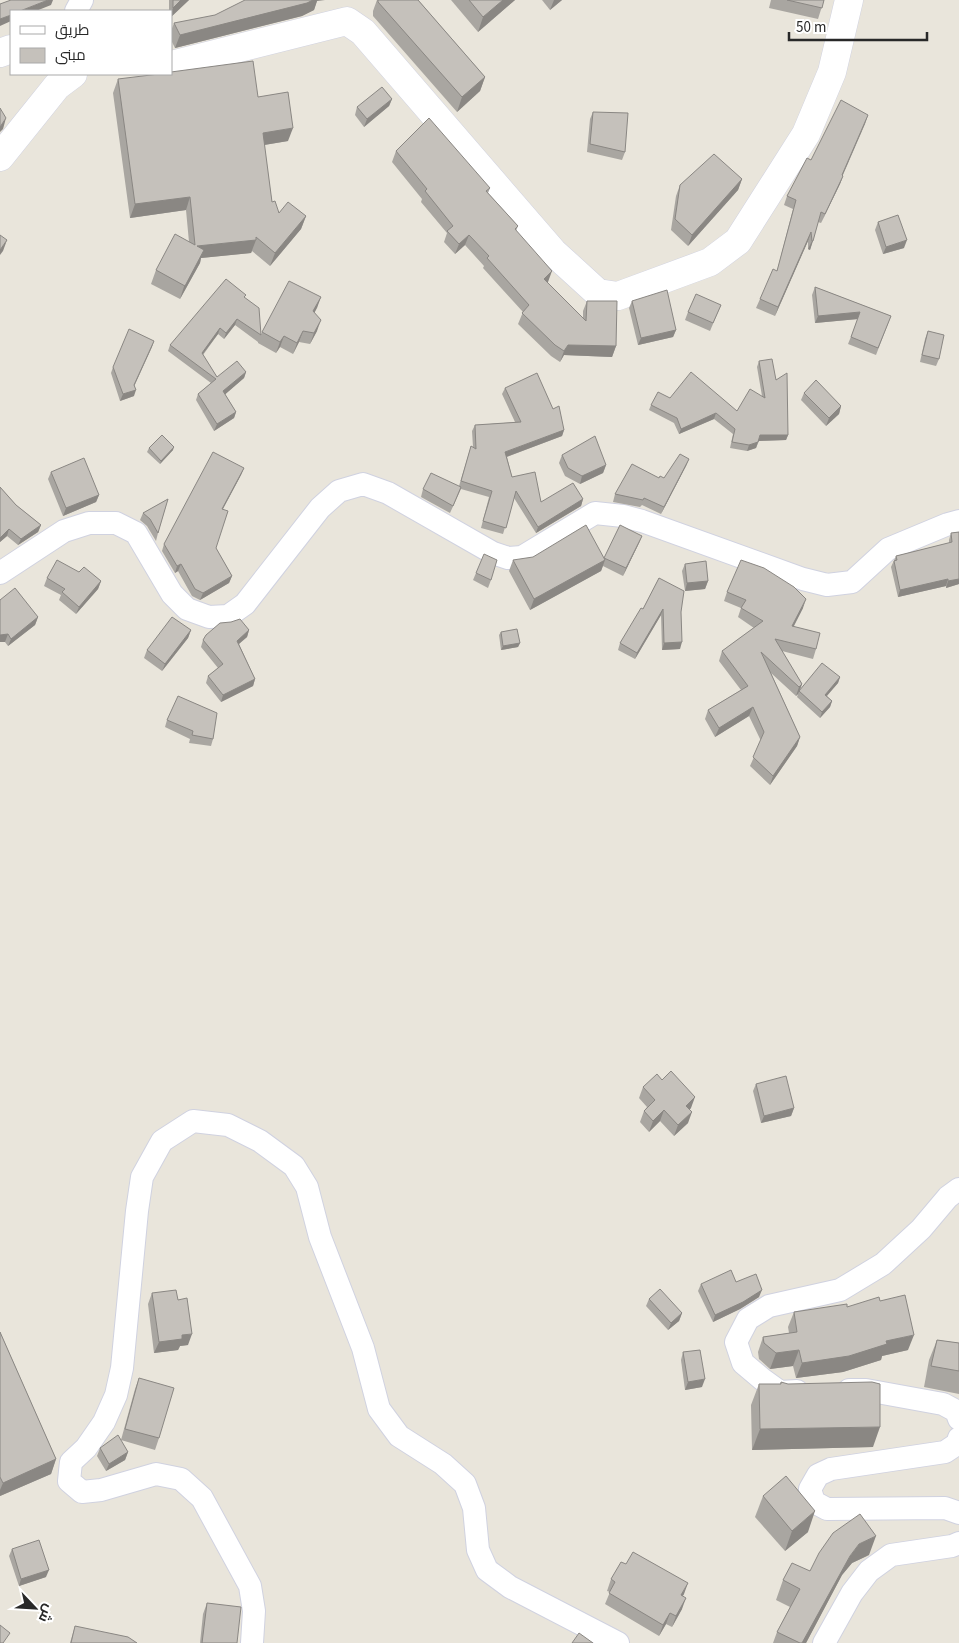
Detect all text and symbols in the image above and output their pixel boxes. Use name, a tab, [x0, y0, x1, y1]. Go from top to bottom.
legend	[10, 10, 172, 75]
scale bar	[789, 10, 926, 42]
text: 50 m	[796, 17, 826, 38]
text: طريق	[55, 20, 89, 41]
text: مبنى	[55, 45, 86, 66]
north arrow	[10, 1583, 60, 1633]
text: ش	[33, 1601, 59, 1625]

